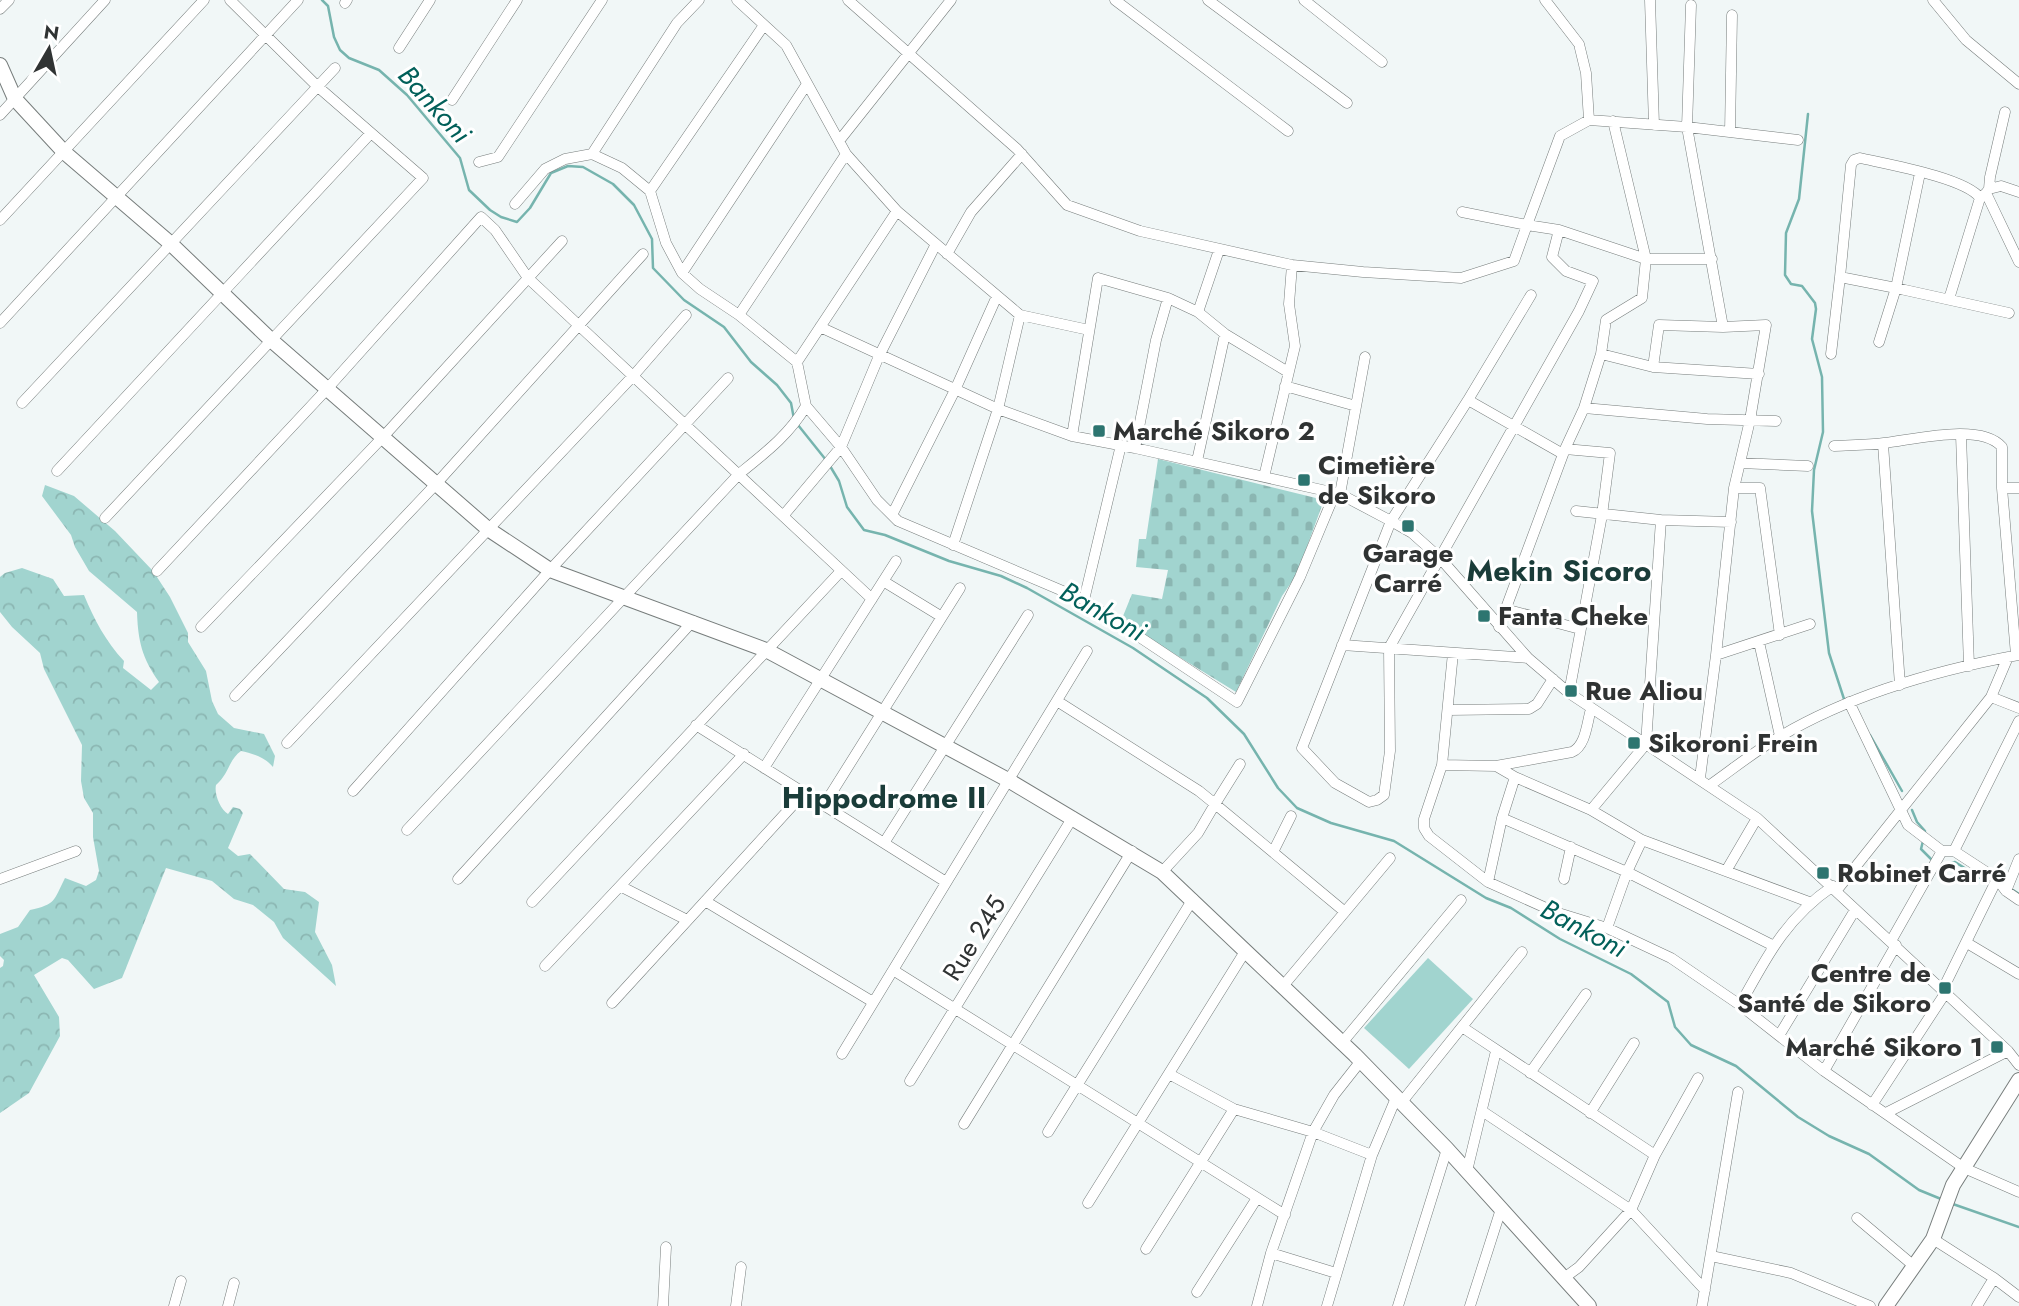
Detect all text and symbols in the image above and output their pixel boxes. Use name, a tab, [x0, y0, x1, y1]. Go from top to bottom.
north arrow	[14, 14, 84, 84]
text: N	[42, 18, 61, 47]
water label: Bankoni	[388, 56, 481, 153]
place label: Marché Sikoro 2	[1113, 412, 1315, 450]
marker: Marché Sikoro 2	[1091, 423, 1107, 439]
place label: Cimetière de Sikoro	[1318, 446, 1436, 514]
marker: Cimetière de Sikoro	[1296, 472, 1312, 488]
marker: Garage Carré	[1400, 518, 1416, 534]
place label: Garage Carré	[1363, 534, 1453, 602]
district label: Mekin Sicoro	[1467, 549, 1651, 592]
water label: Bankoni	[1052, 571, 1154, 652]
place label: Fanta Cheke	[1498, 597, 1648, 635]
marker: Fanta Cheke	[1476, 608, 1492, 624]
place label: Rue Aliou	[1585, 672, 1703, 710]
marker: Rue Aliou	[1563, 683, 1579, 699]
place label: Sikoroni Frein	[1648, 724, 1818, 762]
marker: Sikoroni Frein	[1626, 735, 1642, 751]
district label: Hippodrome II	[782, 776, 986, 819]
place label: Robinet Carré	[1837, 854, 2007, 892]
marker: Robinet Carré	[1815, 865, 1831, 881]
street label: Rue 245	[933, 888, 1015, 988]
water label: Bankoni	[1533, 889, 1635, 969]
place label: Centre de Santé de Sikoro	[1737, 954, 1931, 1022]
marker: Centre de Santé de Sikoro	[1937, 980, 1953, 996]
place label: Marché Sikoro 1	[1785, 1028, 1983, 1066]
marker: Marché Sikoro 1	[1989, 1039, 2005, 1055]

